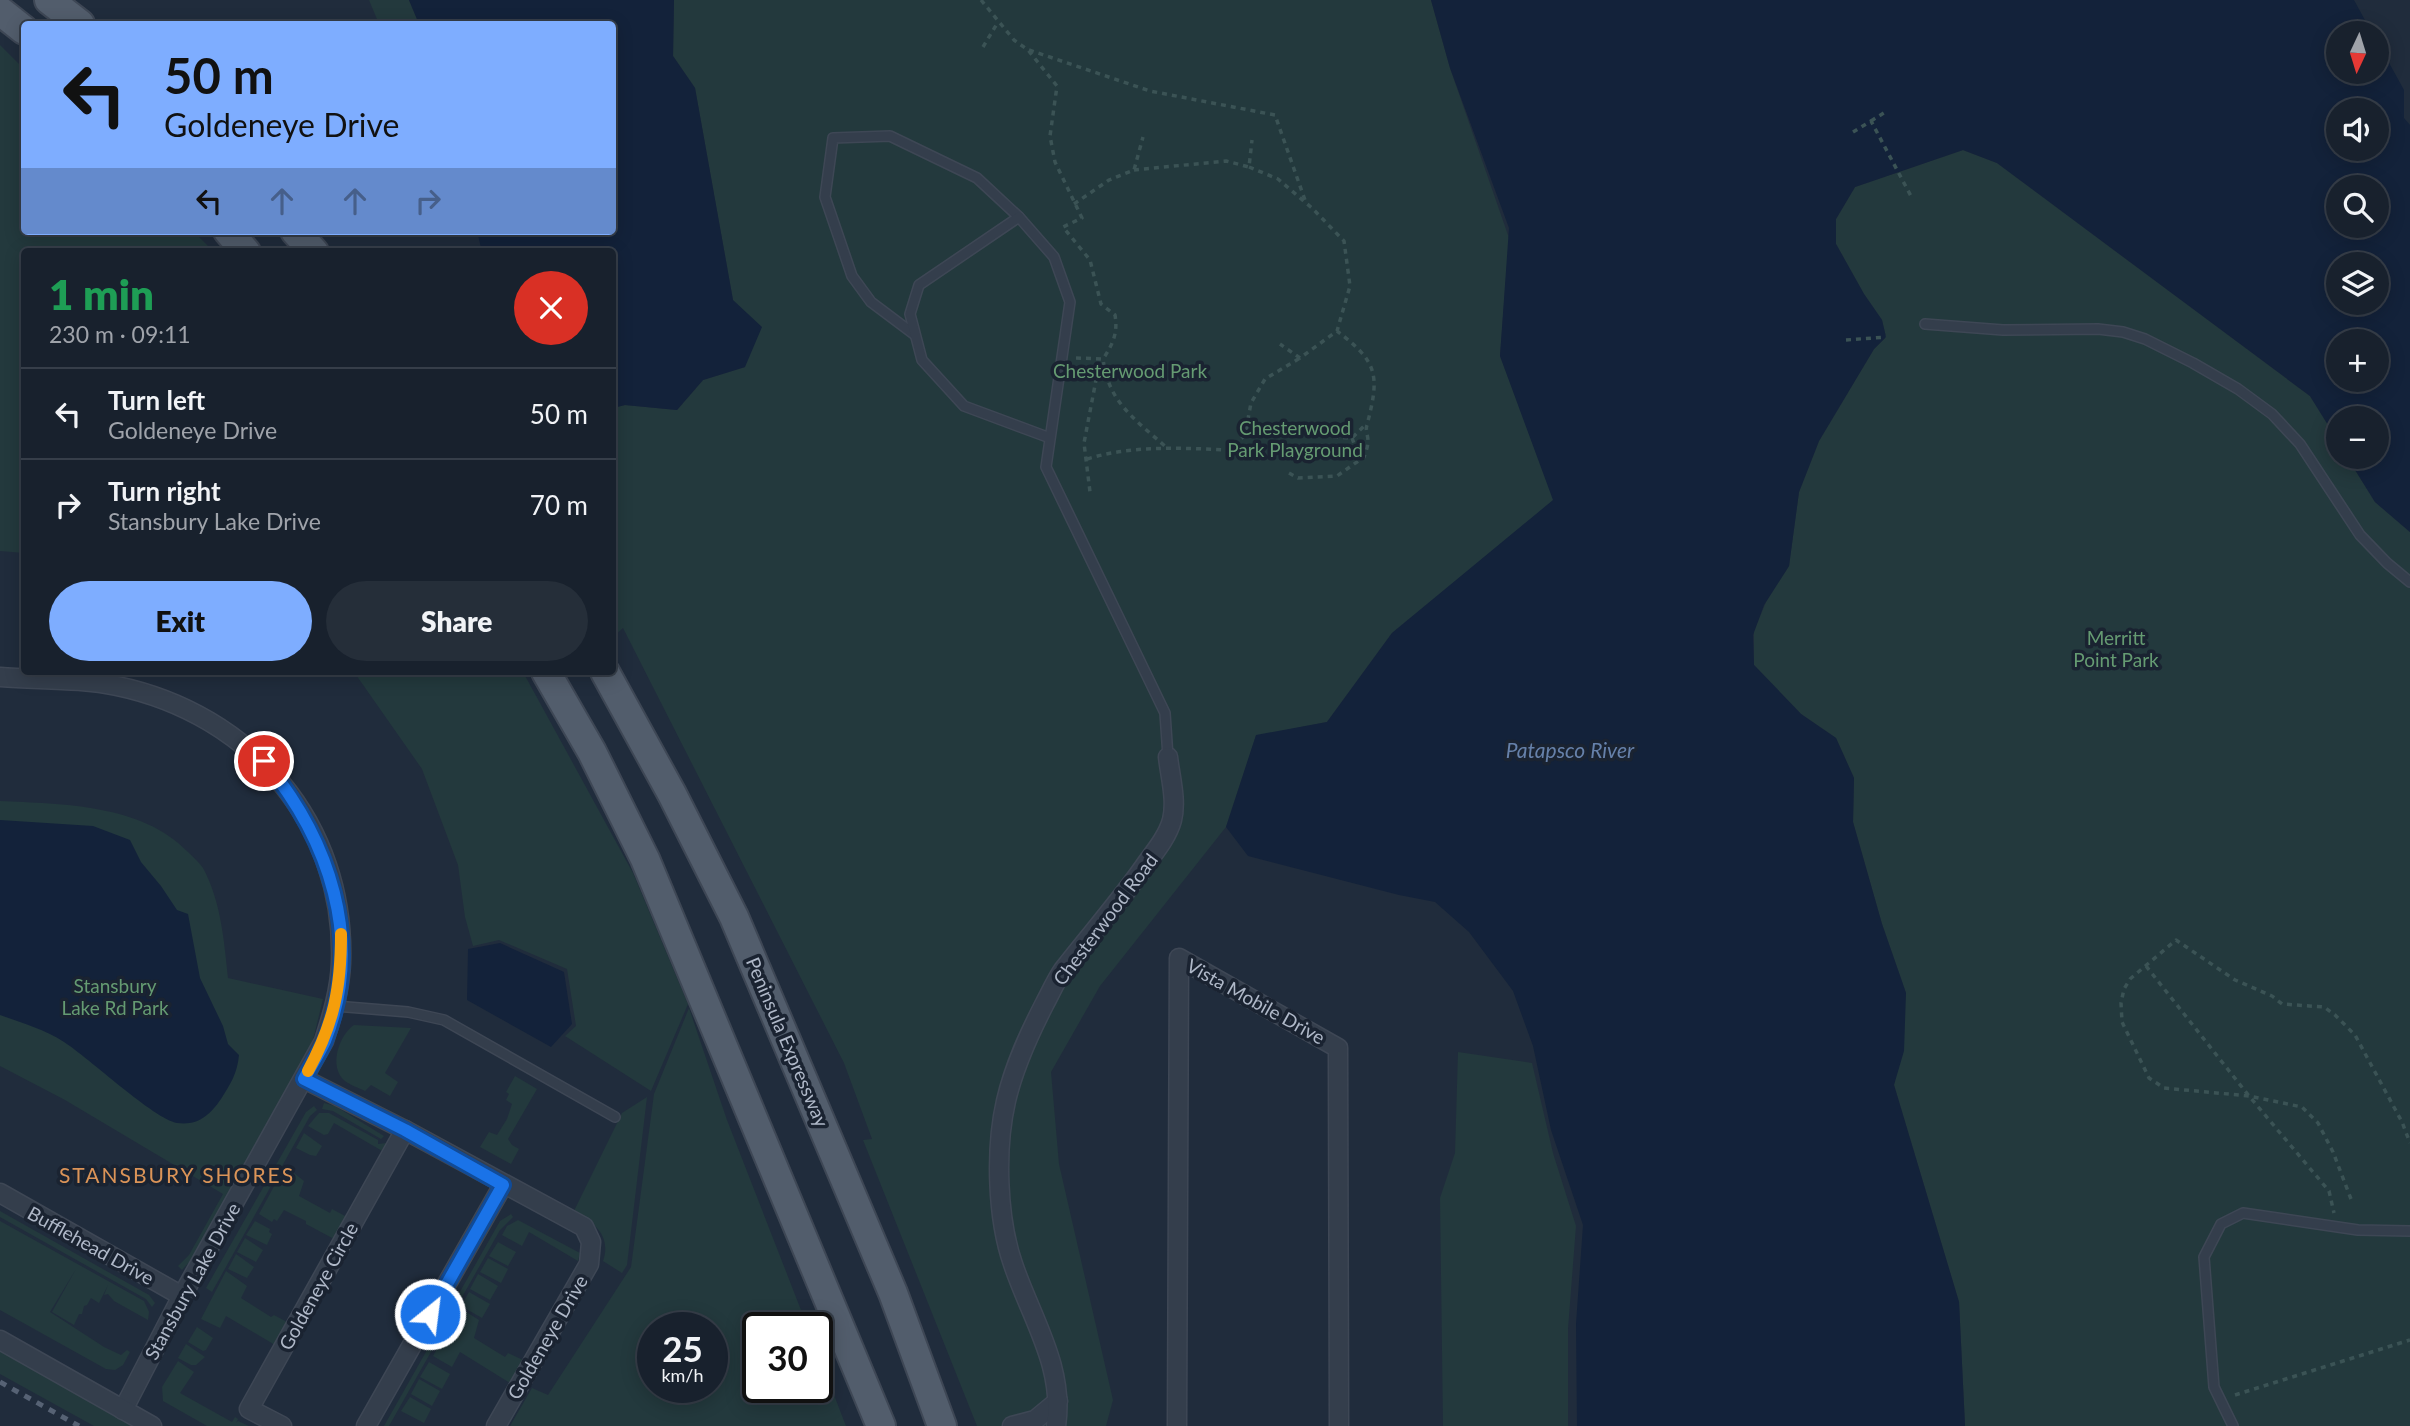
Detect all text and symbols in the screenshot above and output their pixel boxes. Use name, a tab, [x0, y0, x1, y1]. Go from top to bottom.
north arrow	[2326, 21, 2389, 84]
map controls	[2326, 21, 2389, 469]
text: 50 m	[164, 46, 274, 104]
icon: left	[49, 49, 140, 140]
button: sound	[2326, 98, 2389, 161]
text: Goldeneye Drive	[164, 105, 399, 144]
button: search	[2326, 175, 2389, 238]
icon: left	[190, 182, 228, 220]
icon: ahead	[263, 182, 301, 220]
icon: ahead	[336, 182, 374, 220]
icon: right	[409, 182, 447, 220]
button: layers	[2326, 252, 2389, 315]
text: 1 min	[49, 269, 154, 319]
button: close	[514, 271, 588, 345]
text: 230 m · 09:11	[49, 320, 191, 348]
button: +	[2326, 329, 2389, 392]
park label: Chesterwood Park	[1053, 359, 1207, 382]
text: Turn left	[108, 384, 205, 416]
icon: left	[49, 395, 87, 433]
text: 50 m	[530, 398, 588, 430]
button: −	[2326, 406, 2389, 469]
text: Goldeneye Drive	[108, 416, 277, 444]
park label: Chesterwood Park Playground	[1227, 416, 1363, 461]
text: Turn right	[108, 475, 221, 507]
icon: right	[49, 486, 87, 524]
text: 70 m	[530, 489, 588, 521]
text: Stansbury Lake Drive	[108, 507, 321, 535]
button: Exit	[49, 581, 312, 661]
button: Share	[326, 581, 588, 661]
park label: Merritt Point Park	[2073, 626, 2159, 671]
pin	[234, 731, 294, 791]
water label: Patapsco River	[1506, 737, 1635, 762]
icon: arrive	[245, 742, 283, 780]
street label: Chesterwood Road	[1048, 848, 1162, 990]
street label: Vista Mobile Drive	[1183, 953, 1329, 1049]
street label: Peninsula Expressway	[742, 954, 834, 1131]
park label: Stansbury Lake Rd Park	[61, 974, 169, 1019]
district label: STANSBURY SHORES	[59, 1162, 295, 1187]
street label: Stansbury Lake Drive	[139, 1199, 245, 1363]
street label: Bufflehead Drive	[24, 1201, 158, 1289]
street label: Goldeneye Circle	[274, 1218, 362, 1354]
street label: Goldeneye Drive	[502, 1271, 592, 1403]
position arrow	[393, 1277, 467, 1351]
speed limit sign: 30	[742, 1312, 833, 1403]
text: 25	[662, 1327, 703, 1369]
text: km/h	[661, 1364, 704, 1386]

